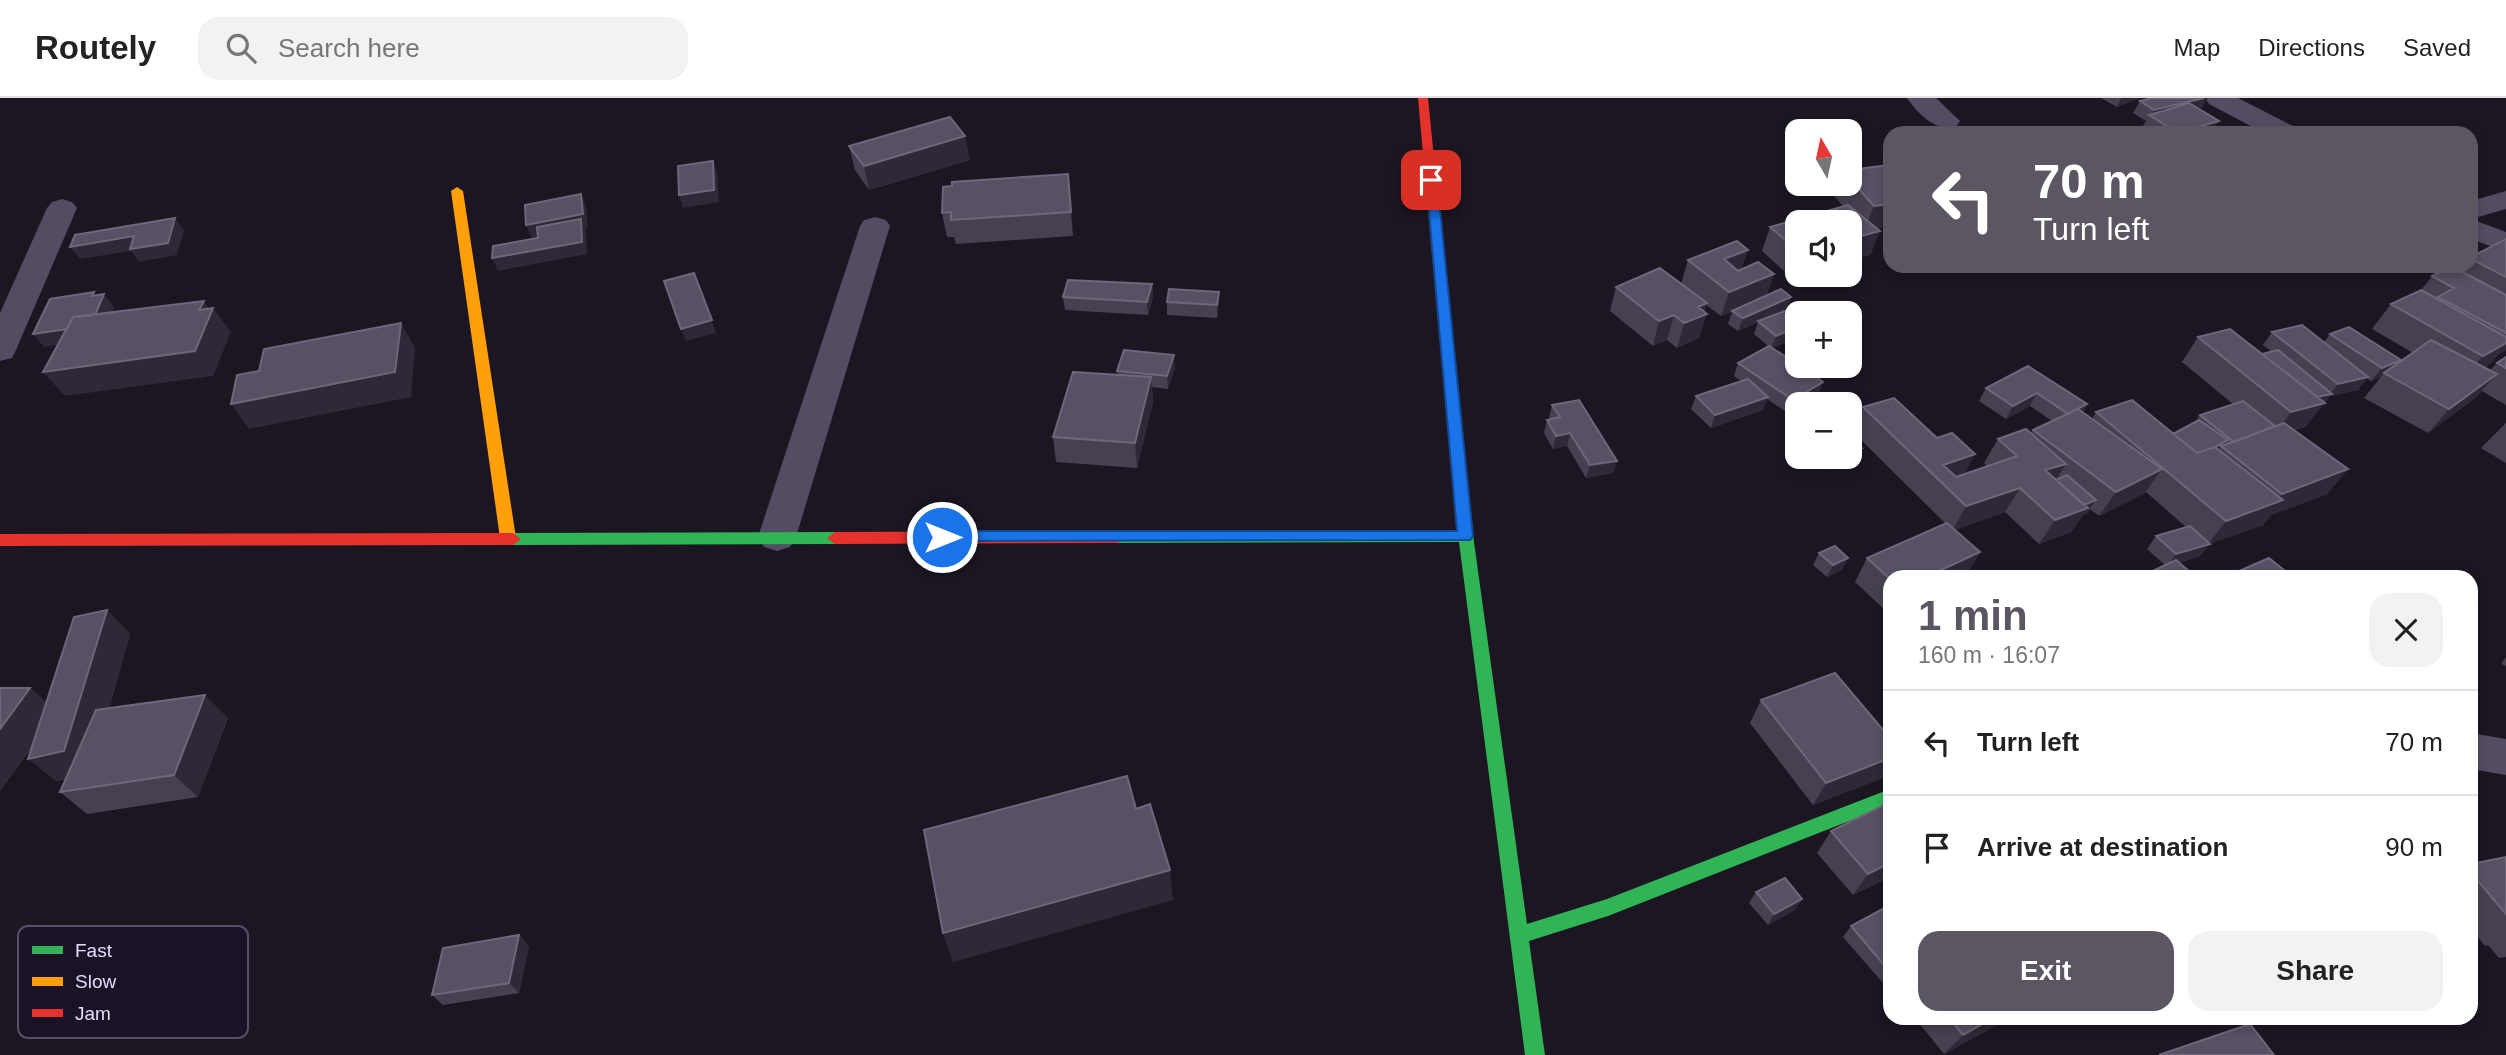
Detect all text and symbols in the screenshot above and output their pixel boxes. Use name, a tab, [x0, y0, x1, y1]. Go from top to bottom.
search box	[198, 17, 688, 80]
text: Routely	[35, 29, 156, 66]
icon: search	[222, 29, 260, 67]
text: Search here	[278, 33, 420, 63]
text: Map	[2174, 34, 2220, 61]
text: Directions	[2258, 34, 2365, 61]
text: Saved	[2403, 34, 2471, 61]
north arrow	[1785, 119, 1862, 196]
map controls	[1785, 119, 1862, 469]
pin	[1401, 150, 1461, 210]
icon: left	[1918, 154, 2009, 245]
text: 70 m	[2033, 154, 2145, 208]
icon: arrive	[1412, 161, 1450, 199]
button: sound	[1785, 210, 1862, 287]
text: Turn left	[2033, 211, 2149, 247]
button: +	[1785, 301, 1862, 378]
button: −	[1785, 392, 1862, 469]
position arrow	[905, 500, 979, 574]
text: 1 min	[1918, 592, 2028, 639]
button: close	[2369, 593, 2443, 667]
text: 160 m · 16:07	[1918, 642, 2060, 668]
icon: left	[1918, 724, 1956, 762]
text: Turn left	[1977, 727, 2079, 757]
text: 70 m	[2385, 727, 2443, 757]
icon: arrive	[1918, 829, 1956, 867]
text: Arrive at destination	[1977, 832, 2228, 862]
text: 90 m	[2385, 832, 2443, 862]
legend	[18, 926, 248, 1038]
button: Exit	[1918, 931, 2174, 1011]
button: Share	[2188, 931, 2443, 1011]
text: Fast	[75, 940, 113, 961]
text: Slow	[75, 971, 116, 992]
text: Jam	[75, 1003, 111, 1024]

